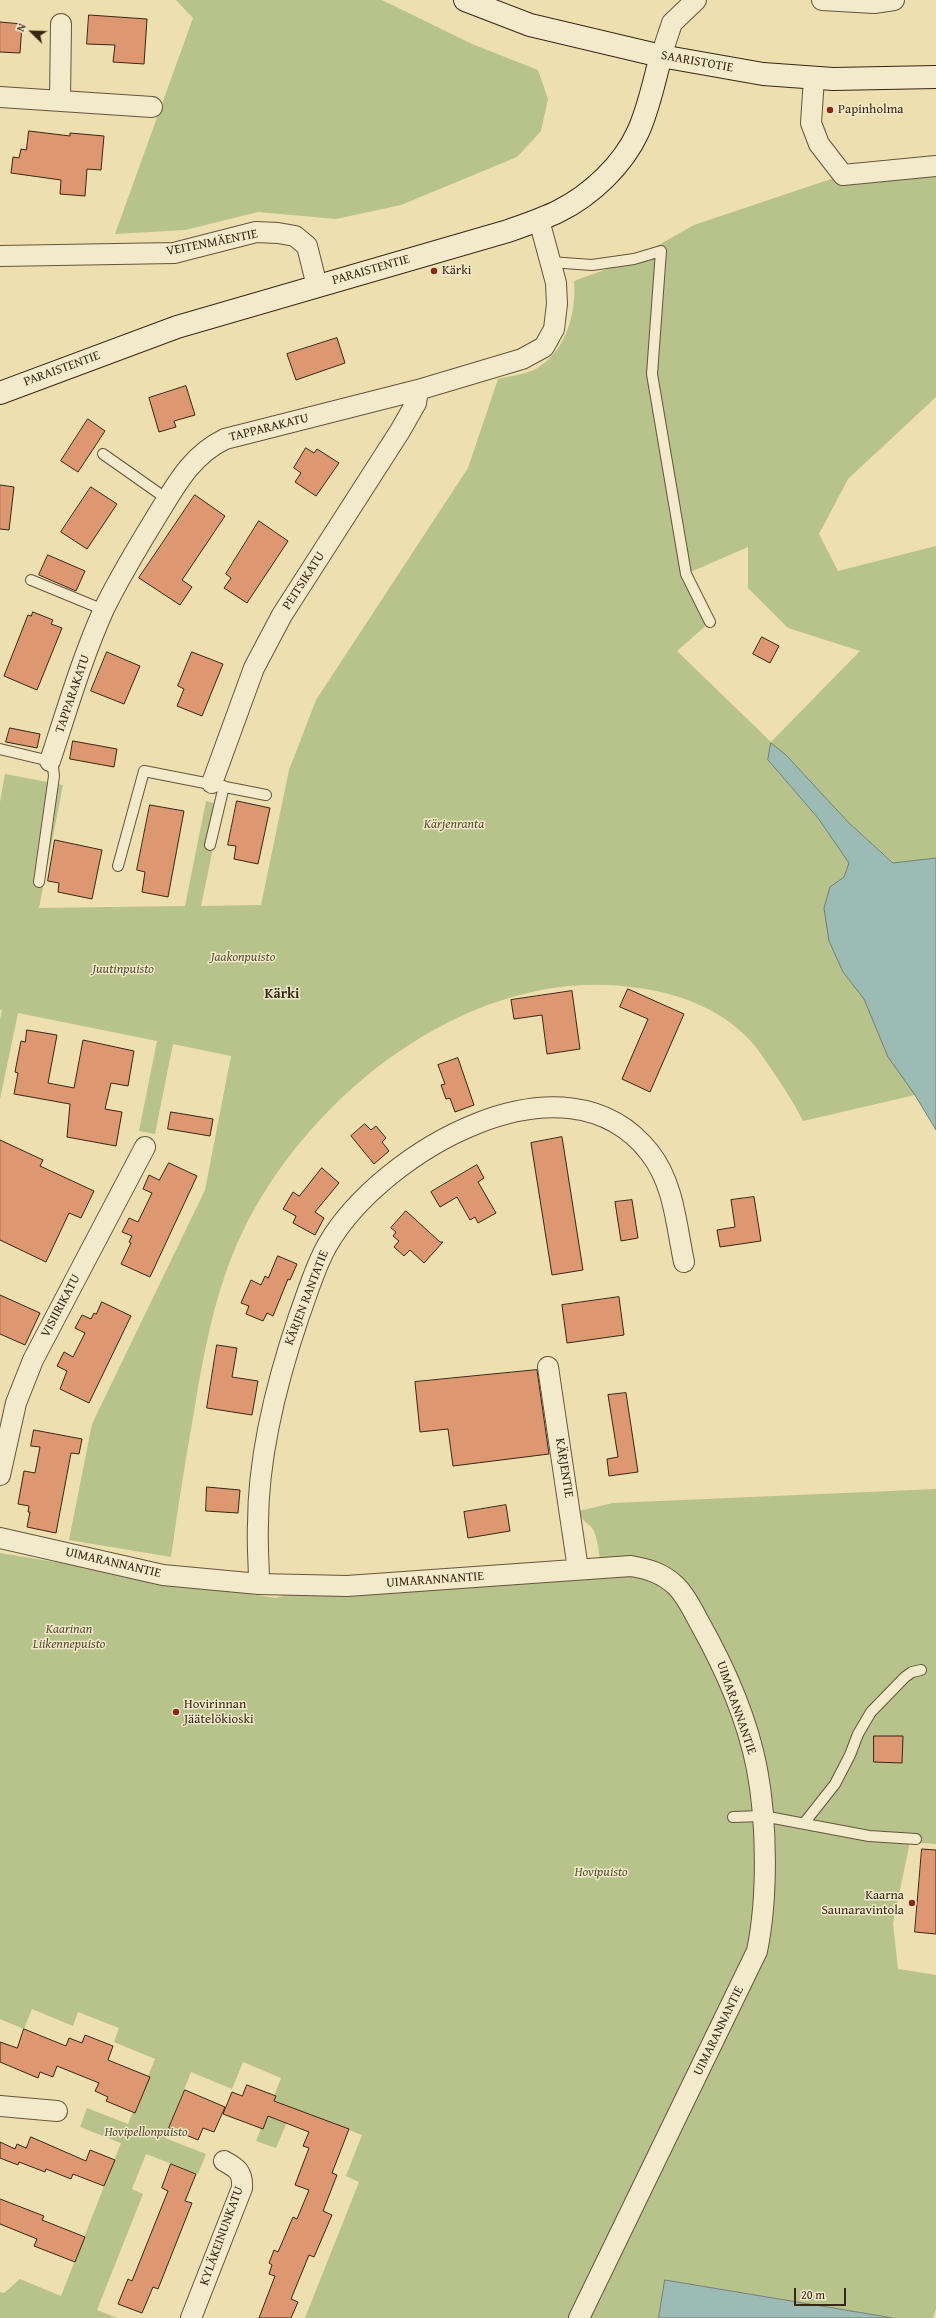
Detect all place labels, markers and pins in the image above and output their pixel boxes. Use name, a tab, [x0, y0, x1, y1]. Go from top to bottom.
place label: Papinholma	[838, 102, 903, 118]
marker: Papinholma	[825, 105, 835, 115]
place label: Kärki	[442, 263, 471, 279]
marker: Kärki	[429, 266, 439, 276]
place label: Hovirinnan Jäätelökioski	[184, 1697, 254, 1728]
marker: Hovirinnan Jäätelökioski	[171, 1707, 181, 1717]
place label: Kaarna Saunaravintola	[821, 1888, 904, 1919]
marker: Kaarna Saunaravintola	[907, 1898, 917, 1908]

